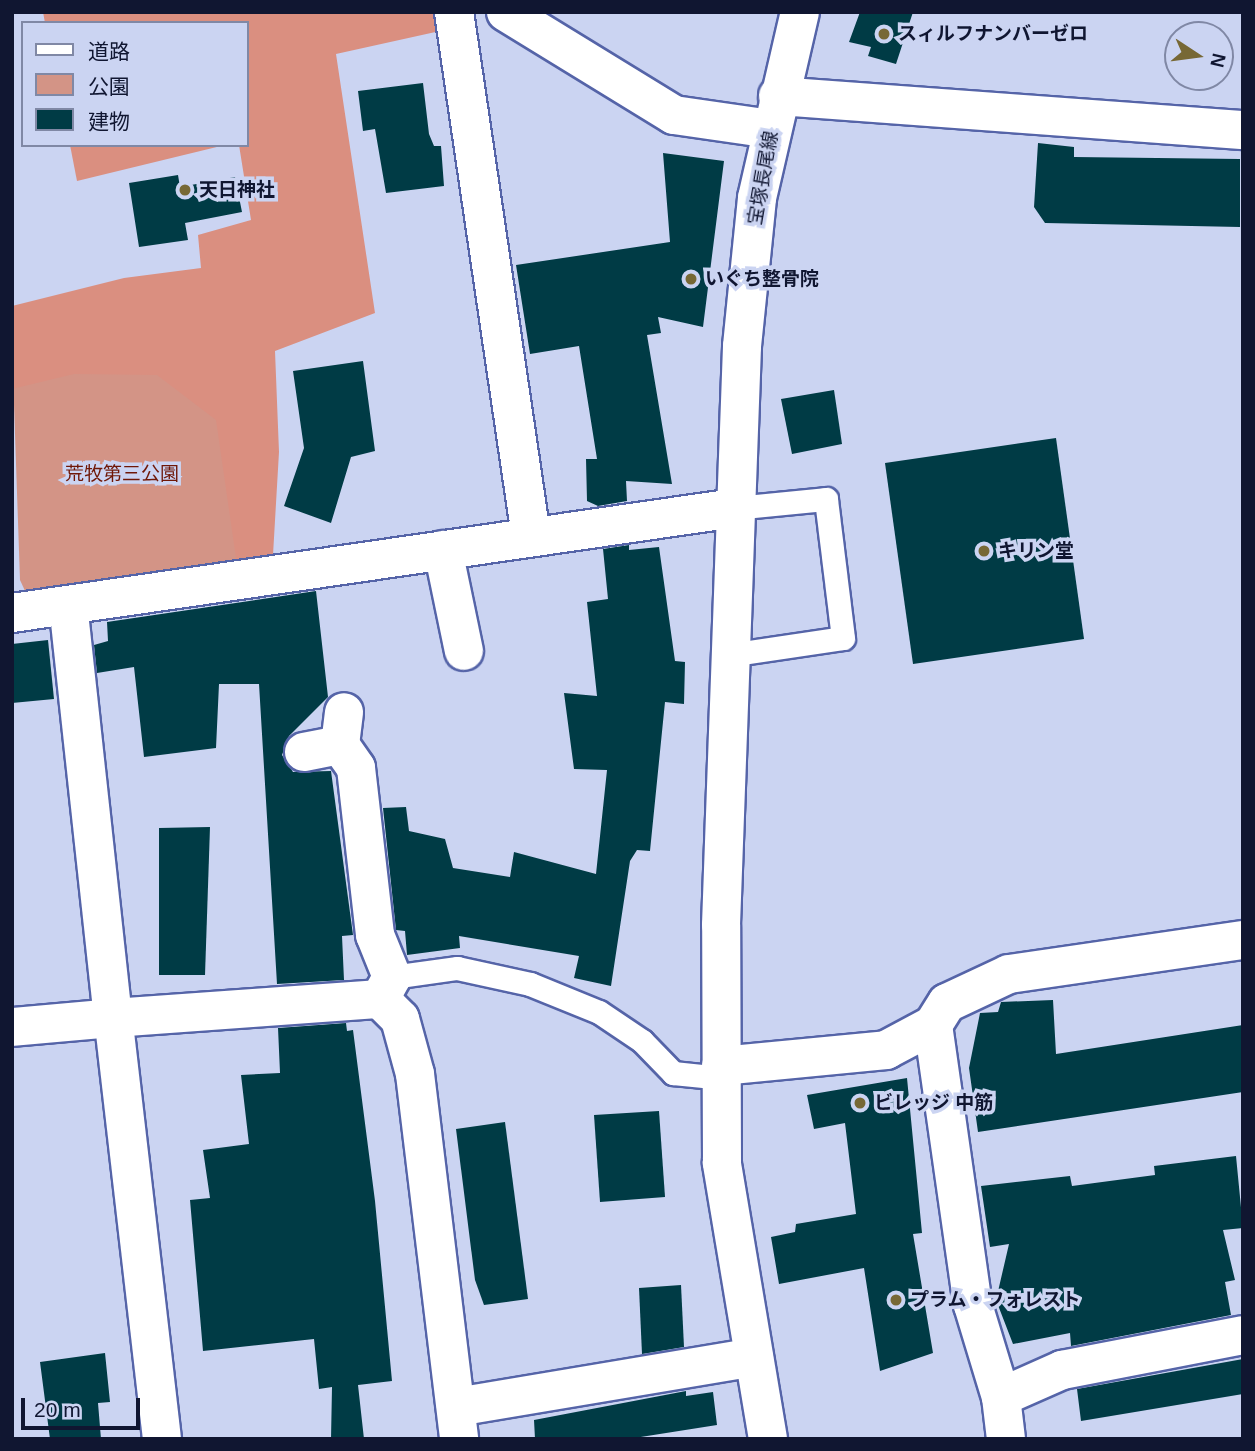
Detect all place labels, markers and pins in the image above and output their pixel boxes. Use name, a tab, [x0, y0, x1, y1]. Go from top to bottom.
place label: スィルフナンバーゼロ	[898, 23, 1088, 45]
marker: スィルフナンバーゼロ	[876, 26, 892, 42]
place label: 天日神社	[199, 179, 275, 201]
marker: 天日神社	[177, 182, 193, 198]
place label: いぐち整骨院	[705, 268, 819, 290]
marker: いぐち整骨院	[683, 271, 699, 287]
place label: キリン堂	[998, 540, 1074, 562]
marker: キリン堂	[976, 543, 992, 559]
place label: ビレッジ 中筋	[874, 1092, 993, 1114]
marker: ビレッジ 中筋	[852, 1095, 868, 1111]
place label: プラム・フォレスト	[910, 1289, 1081, 1311]
marker: プラム・フォレスト	[888, 1292, 904, 1308]

